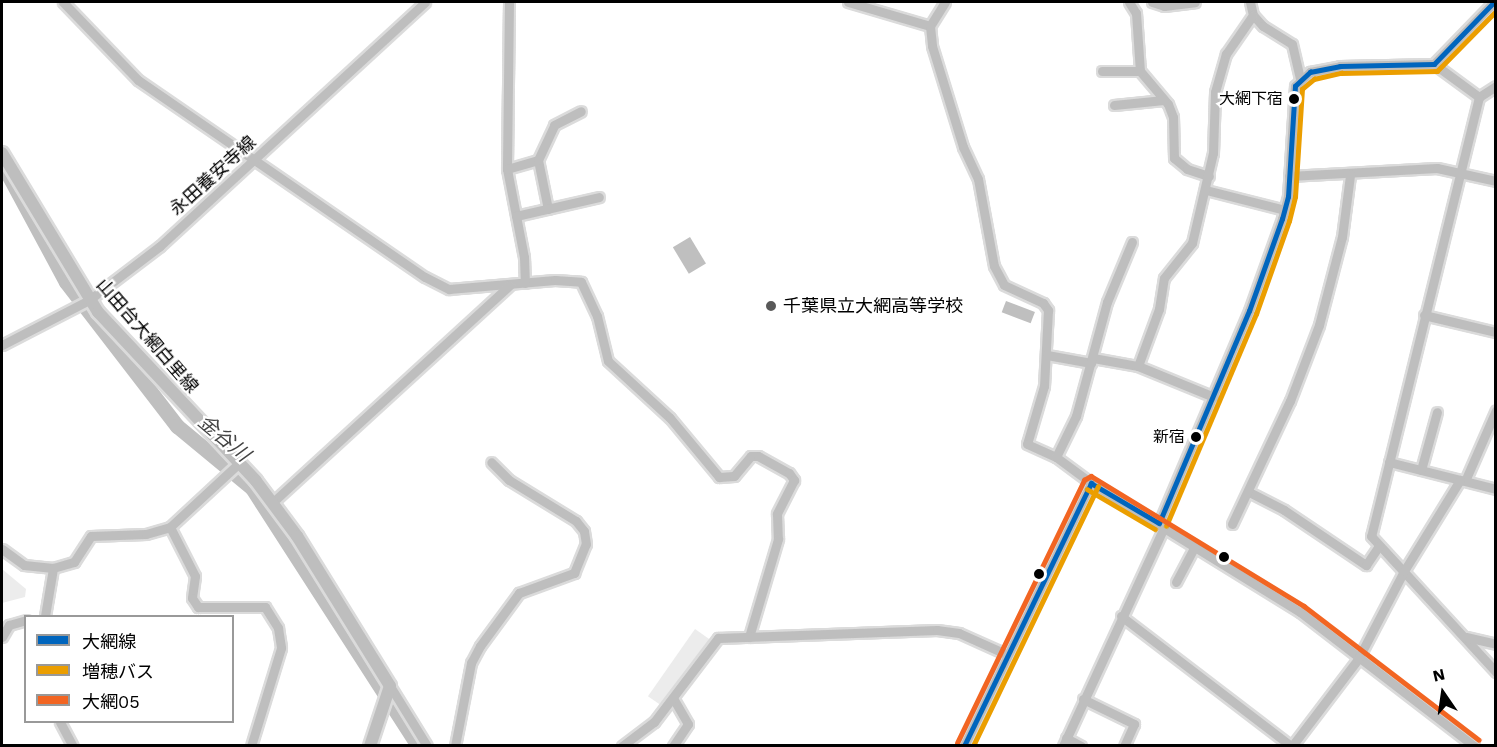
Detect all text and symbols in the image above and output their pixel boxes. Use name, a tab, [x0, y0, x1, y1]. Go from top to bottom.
place label: 大網下宿	[1219, 89, 1283, 109]
marker: 大網下宿	[1288, 93, 1300, 105]
street label: 永田養安寺線	[166, 132, 260, 220]
street label: 山田台大網白里線	[92, 275, 202, 397]
place label: 千葉県立大網高等学校	[783, 295, 963, 317]
marker: 千葉県立大網高等学校	[764, 299, 778, 313]
water label: 金谷川	[193, 410, 255, 466]
place label: 新宿	[1153, 427, 1185, 447]
marker: 新宿	[1190, 431, 1202, 443]
unlabelled marker	[1218, 551, 1230, 563]
unlabelled marker	[1033, 568, 1045, 580]
legend	[24, 615, 234, 723]
text: 大網線	[82, 631, 136, 652]
text: 増穂バス	[82, 661, 154, 682]
north arrow	[1413, 663, 1473, 723]
text: N	[1431, 664, 1447, 686]
text: 大網05	[82, 691, 140, 712]

